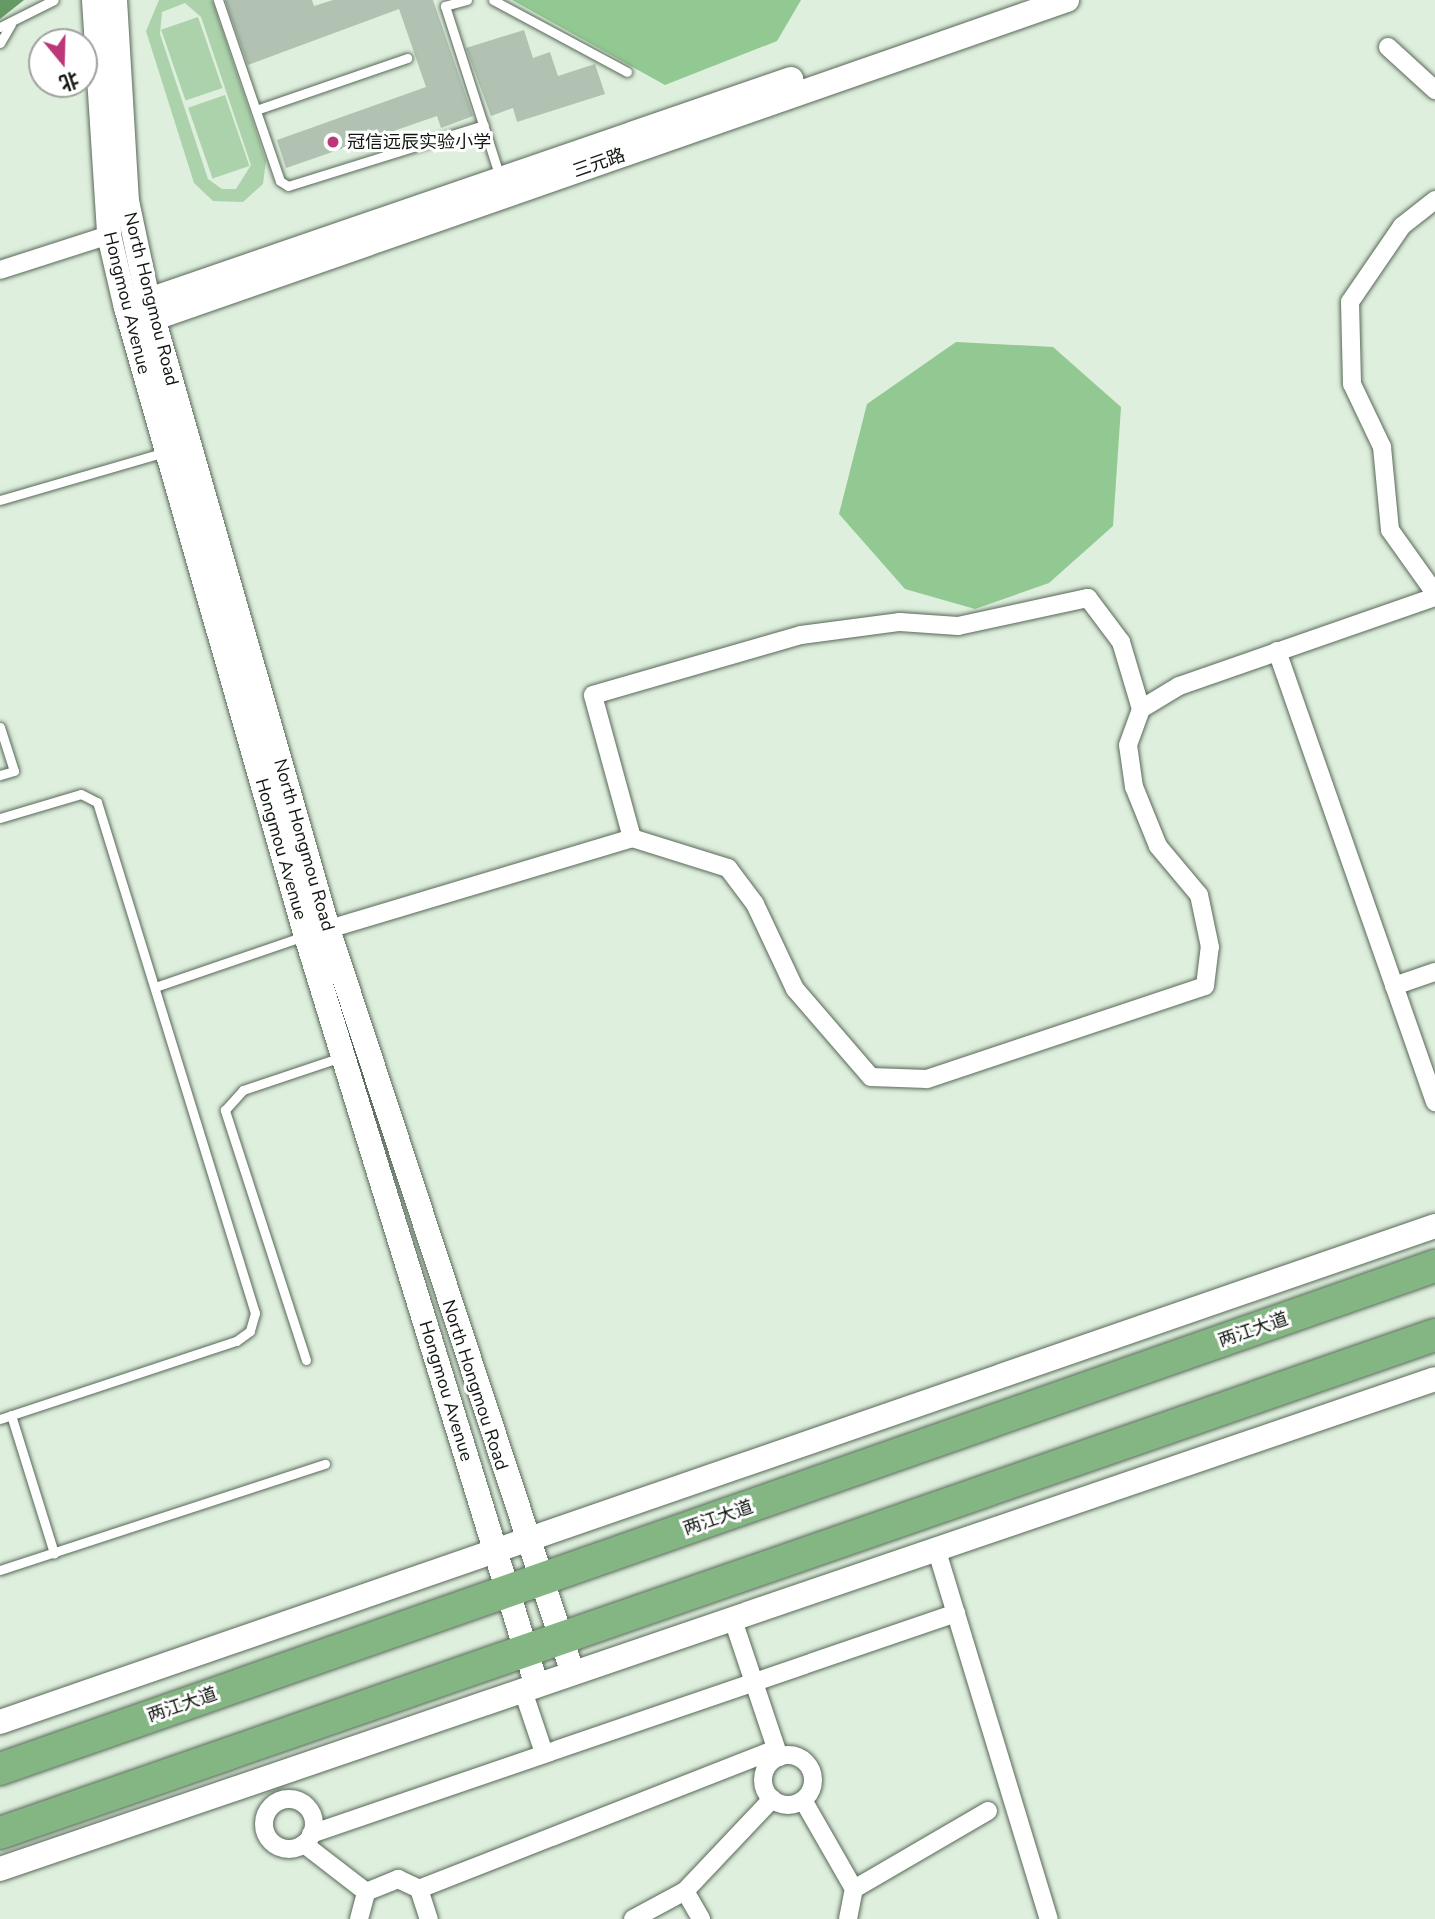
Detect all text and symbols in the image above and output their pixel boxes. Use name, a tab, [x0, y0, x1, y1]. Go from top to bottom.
north arrow	[28, 28, 98, 98]
text: 北	[56, 66, 82, 96]
place label: 冠信远辰实验小学	[347, 131, 491, 153]
marker: 冠信远辰实验小学	[325, 134, 341, 150]
street label: 三元路	[570, 144, 628, 182]
street label: North Hongmou Road	[119, 210, 183, 388]
street label: Hongmou Avenue	[99, 230, 155, 376]
street label: North Hongmou Road	[269, 757, 339, 933]
street label: Hongmou Avenue	[251, 776, 311, 922]
street label: North Hongmou Road	[437, 1297, 513, 1473]
street label: 两江大道	[1215, 1308, 1291, 1352]
street label: Hongmou Avenue	[414, 1318, 478, 1464]
street label: 两江大道	[680, 1496, 756, 1540]
street label: 两江大道	[144, 1683, 220, 1727]

